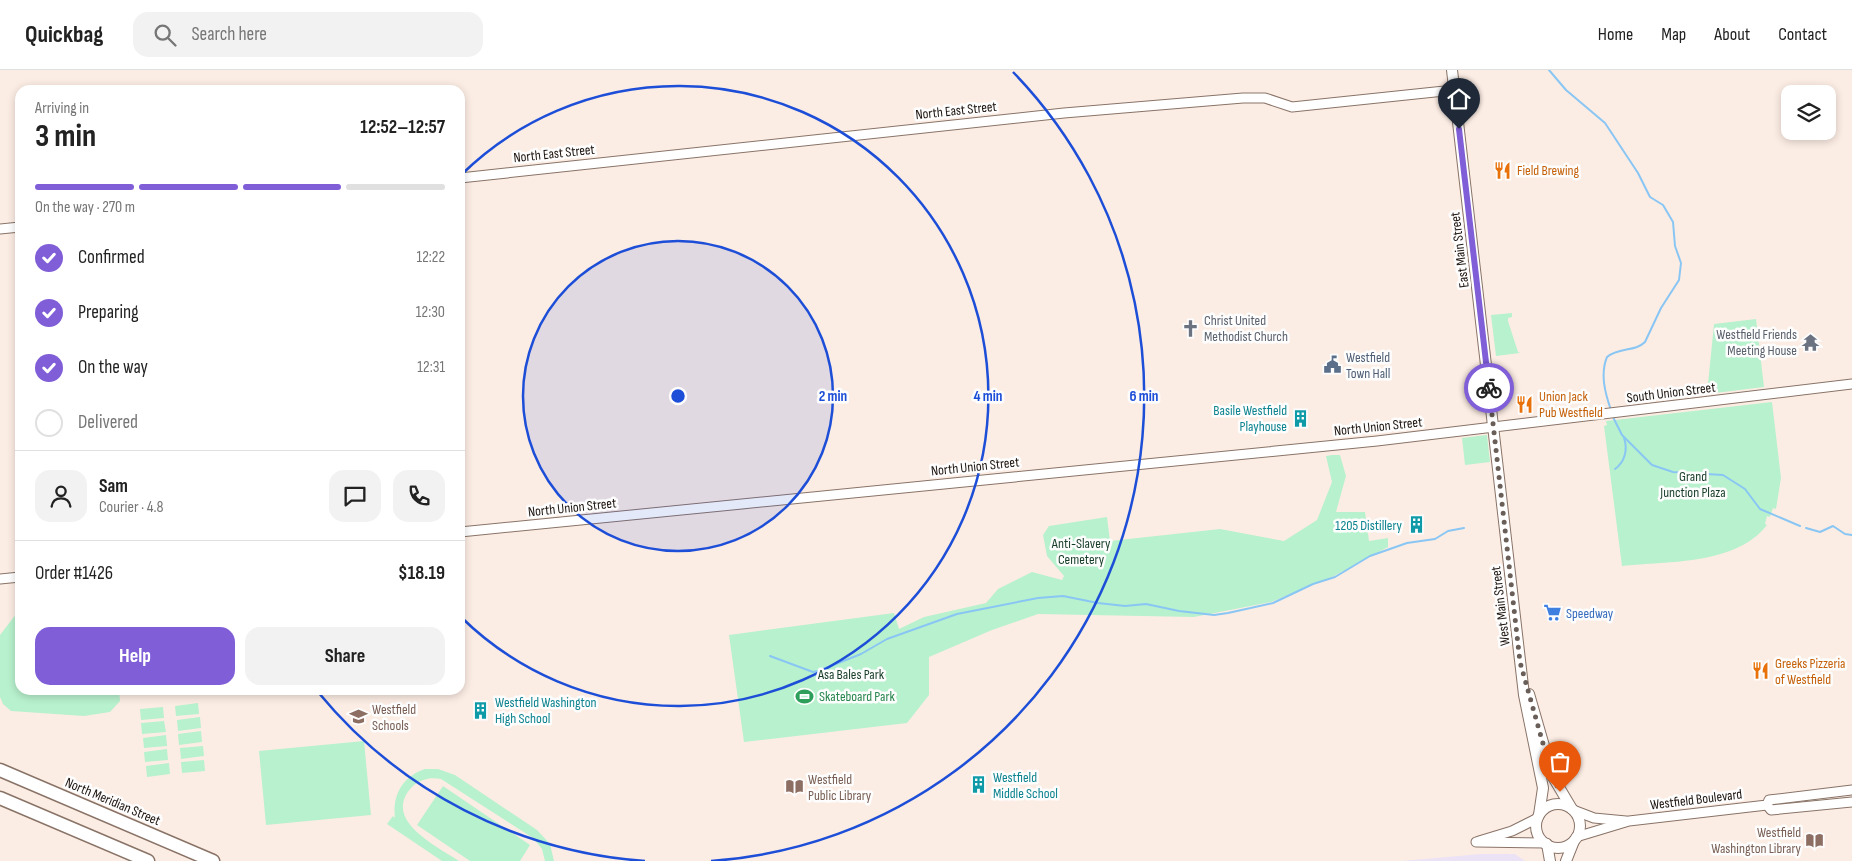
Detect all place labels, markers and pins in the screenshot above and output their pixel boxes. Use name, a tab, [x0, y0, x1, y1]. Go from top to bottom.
pin	[1438, 78, 1480, 129]
restaurant icon: Field Brewing	[1493, 160, 1513, 180]
place label: Field Brewing	[1517, 162, 1579, 179]
place label: Christ United Methodist Church	[1204, 312, 1288, 345]
church icon: Christ United Methodist Church	[1180, 318, 1200, 338]
place label: Westfield Friends Meeting House	[1716, 326, 1797, 359]
temple icon: Westfield Friends Meeting House	[1801, 332, 1821, 352]
place label: Westfield Town Hall	[1346, 349, 1390, 382]
public building icon: Westfield Town Hall	[1322, 355, 1342, 375]
centre of rings	[669, 387, 687, 405]
place label: Union Jack Pub Westfield	[1539, 388, 1603, 421]
restaurant icon: Union Jack Pub Westfield	[1515, 394, 1535, 414]
place label: Basile Westfield Playhouse	[1213, 402, 1287, 435]
building icon: Basile Westfield Playhouse	[1291, 408, 1311, 428]
building icon: 1205 Distillery	[1406, 515, 1426, 535]
place label: 1205 Distillery	[1335, 517, 1403, 534]
supermarket icon: Speedway	[1542, 603, 1562, 623]
place label: Speedway	[1566, 605, 1614, 622]
place label: Greeks Pizzeria of Westfield	[1775, 655, 1845, 688]
restaurant icon: Greeks Pizzeria of Westfield	[1751, 661, 1771, 681]
sports icon: Skateboard Park	[795, 686, 815, 706]
place label: Skateboard Park	[819, 688, 896, 705]
place label: Westfield Washington High School	[495, 694, 596, 727]
building icon: Westfield Washington High School	[471, 700, 491, 720]
place label: Westfield Schools	[372, 701, 416, 734]
school or university icon: Westfield Schools	[348, 707, 368, 727]
pin	[1539, 741, 1581, 792]
place label: Westfield Middle School	[993, 769, 1058, 802]
place label: Westfield Public Library	[808, 771, 872, 804]
building icon: Westfield Middle School	[969, 775, 989, 795]
library icon: Westfield Public Library	[784, 777, 804, 797]
place label: Westfield Washington Library	[1711, 824, 1802, 857]
library icon: Westfield Washington Library	[1805, 830, 1825, 850]

